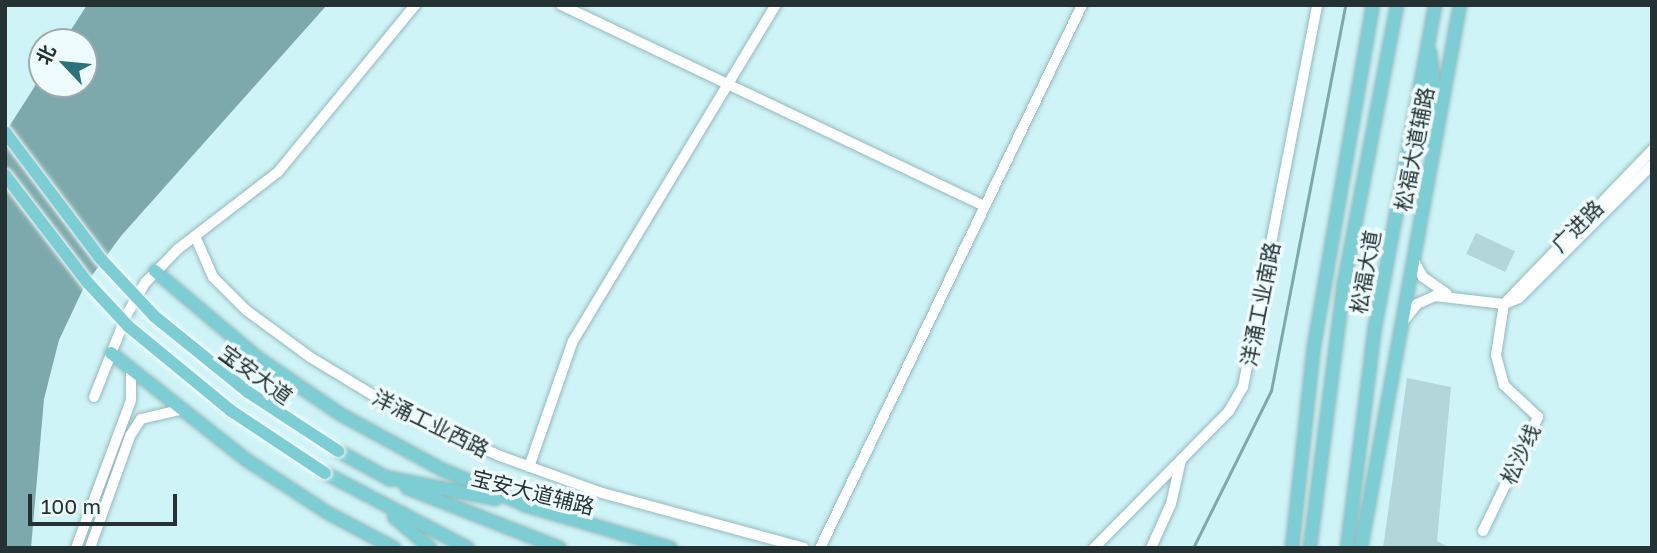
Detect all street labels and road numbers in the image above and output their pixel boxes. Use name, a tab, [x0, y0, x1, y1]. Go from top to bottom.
street label: 松福大道辅路	[1390, 85, 1438, 213]
street label: 广进路	[1546, 195, 1608, 257]
street label: 松福大道	[1345, 228, 1385, 316]
street label: 洋涌工业南路	[1236, 240, 1284, 368]
street label: 宝安大道	[215, 339, 297, 409]
street label: 洋涌工业西路	[369, 384, 493, 462]
street label: 松沙线	[1495, 420, 1545, 488]
street label: 宝安大道辅路	[469, 465, 597, 519]

